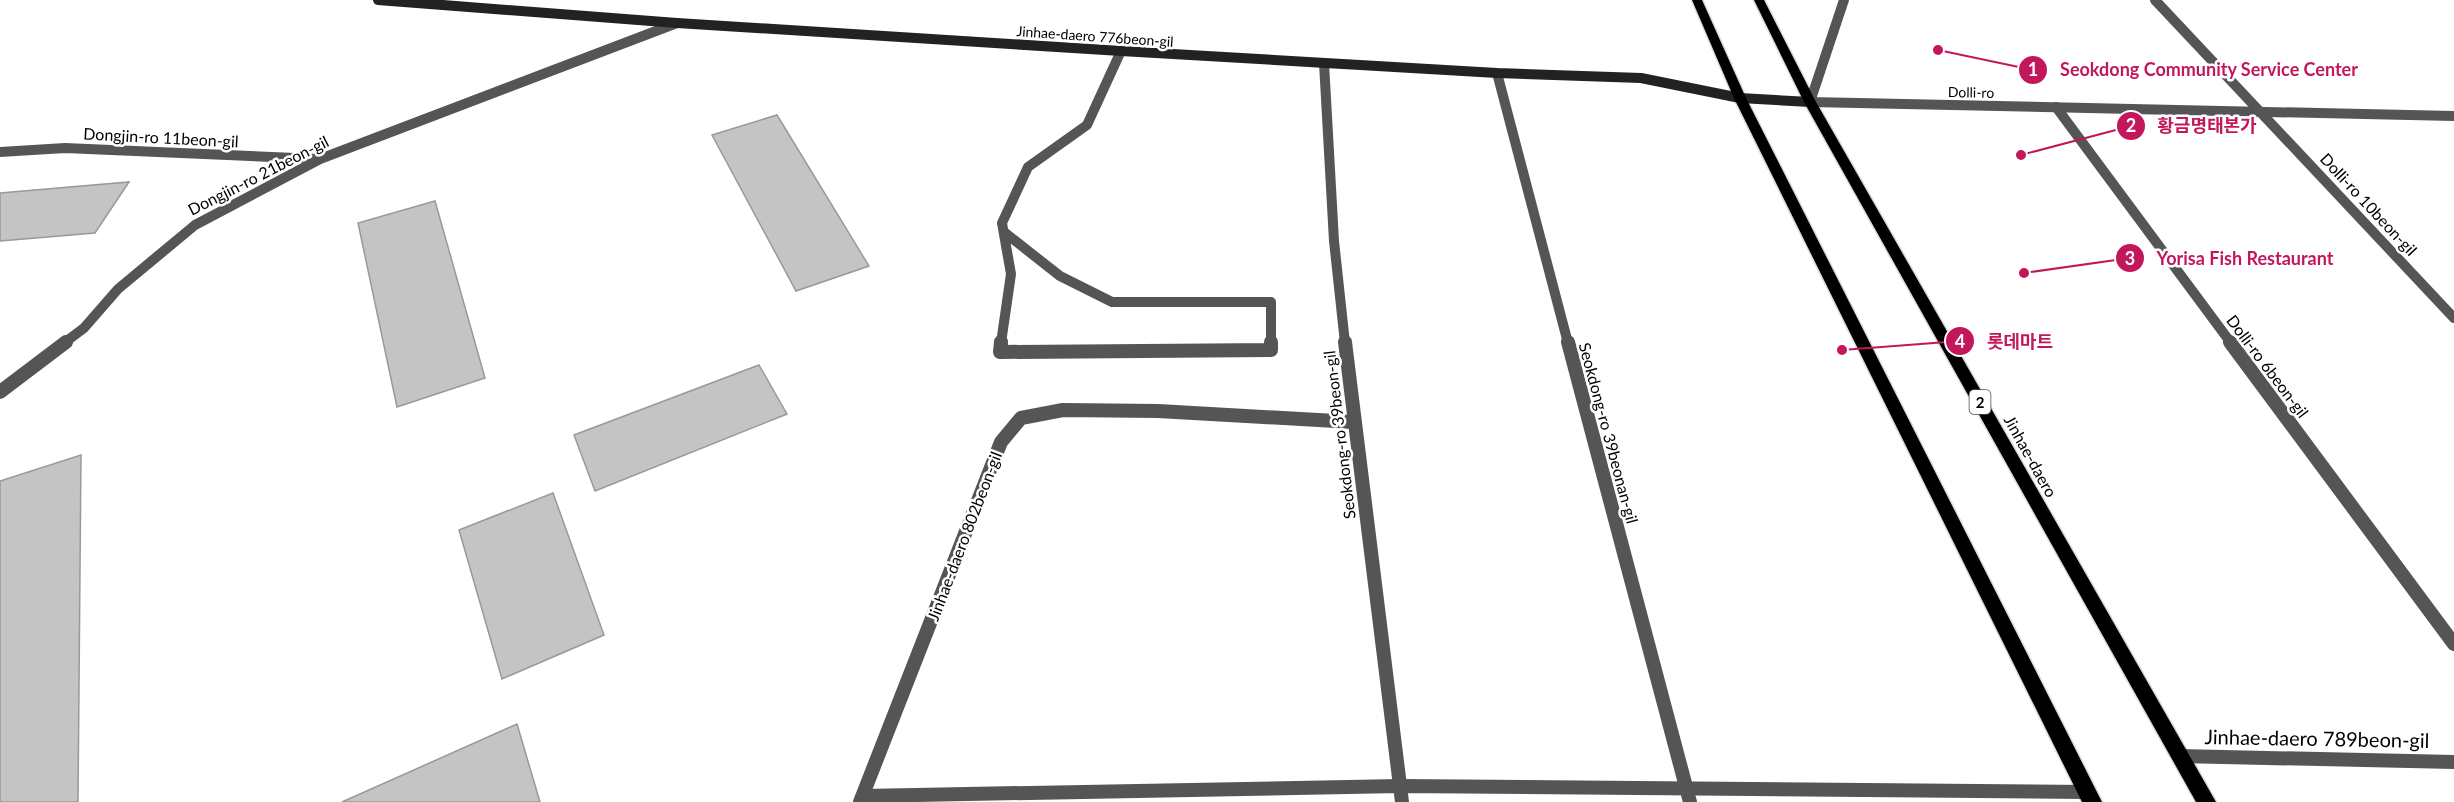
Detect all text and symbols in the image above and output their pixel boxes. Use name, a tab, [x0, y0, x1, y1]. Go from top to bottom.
street label: Jinhae-daero 776beon-gil	[1016, 22, 1174, 50]
callout: Seokdong Community Service Center	[2018, 52, 2370, 88]
text: 1	[2028, 58, 2038, 80]
text: Seokdong Community Service Center	[2060, 58, 2358, 80]
street label: Dolli-ro	[1948, 83, 1994, 101]
callout: 황금명태본가	[2116, 108, 2269, 144]
text: 2	[2126, 114, 2136, 136]
text: 황금명태본가	[2157, 114, 2257, 136]
street label: Dongjin-ro 11beon-gil	[83, 123, 239, 151]
street label: Dongjin-ro 21beon-gil	[184, 131, 332, 219]
street label: Dolli-ro 10beon-gil	[2317, 149, 2421, 259]
callout: Yorisa Fish Restaurant	[2115, 240, 2346, 276]
text: 3	[2125, 247, 2135, 269]
text: Yorisa Fish Restaurant	[2156, 247, 2334, 269]
street label: Dolli-ro 6beon-gil	[2223, 311, 2313, 421]
callout: 롯데마트	[1945, 323, 2066, 359]
text: 4	[1955, 330, 1965, 352]
text: 롯데마트	[1987, 330, 2053, 352]
street label: Seokdong-ro 39beonan-gil	[1576, 340, 1642, 526]
street label: Seokdong-ro 39beon-gil	[1319, 350, 1359, 520]
road number: 2	[1970, 390, 1990, 414]
street label: Jinhae-daero	[2001, 412, 2061, 500]
street label: Jinhae-daero 802beon-gil	[923, 449, 1005, 623]
street label: Jinhae-daero 789beon-gil	[2204, 724, 2430, 752]

